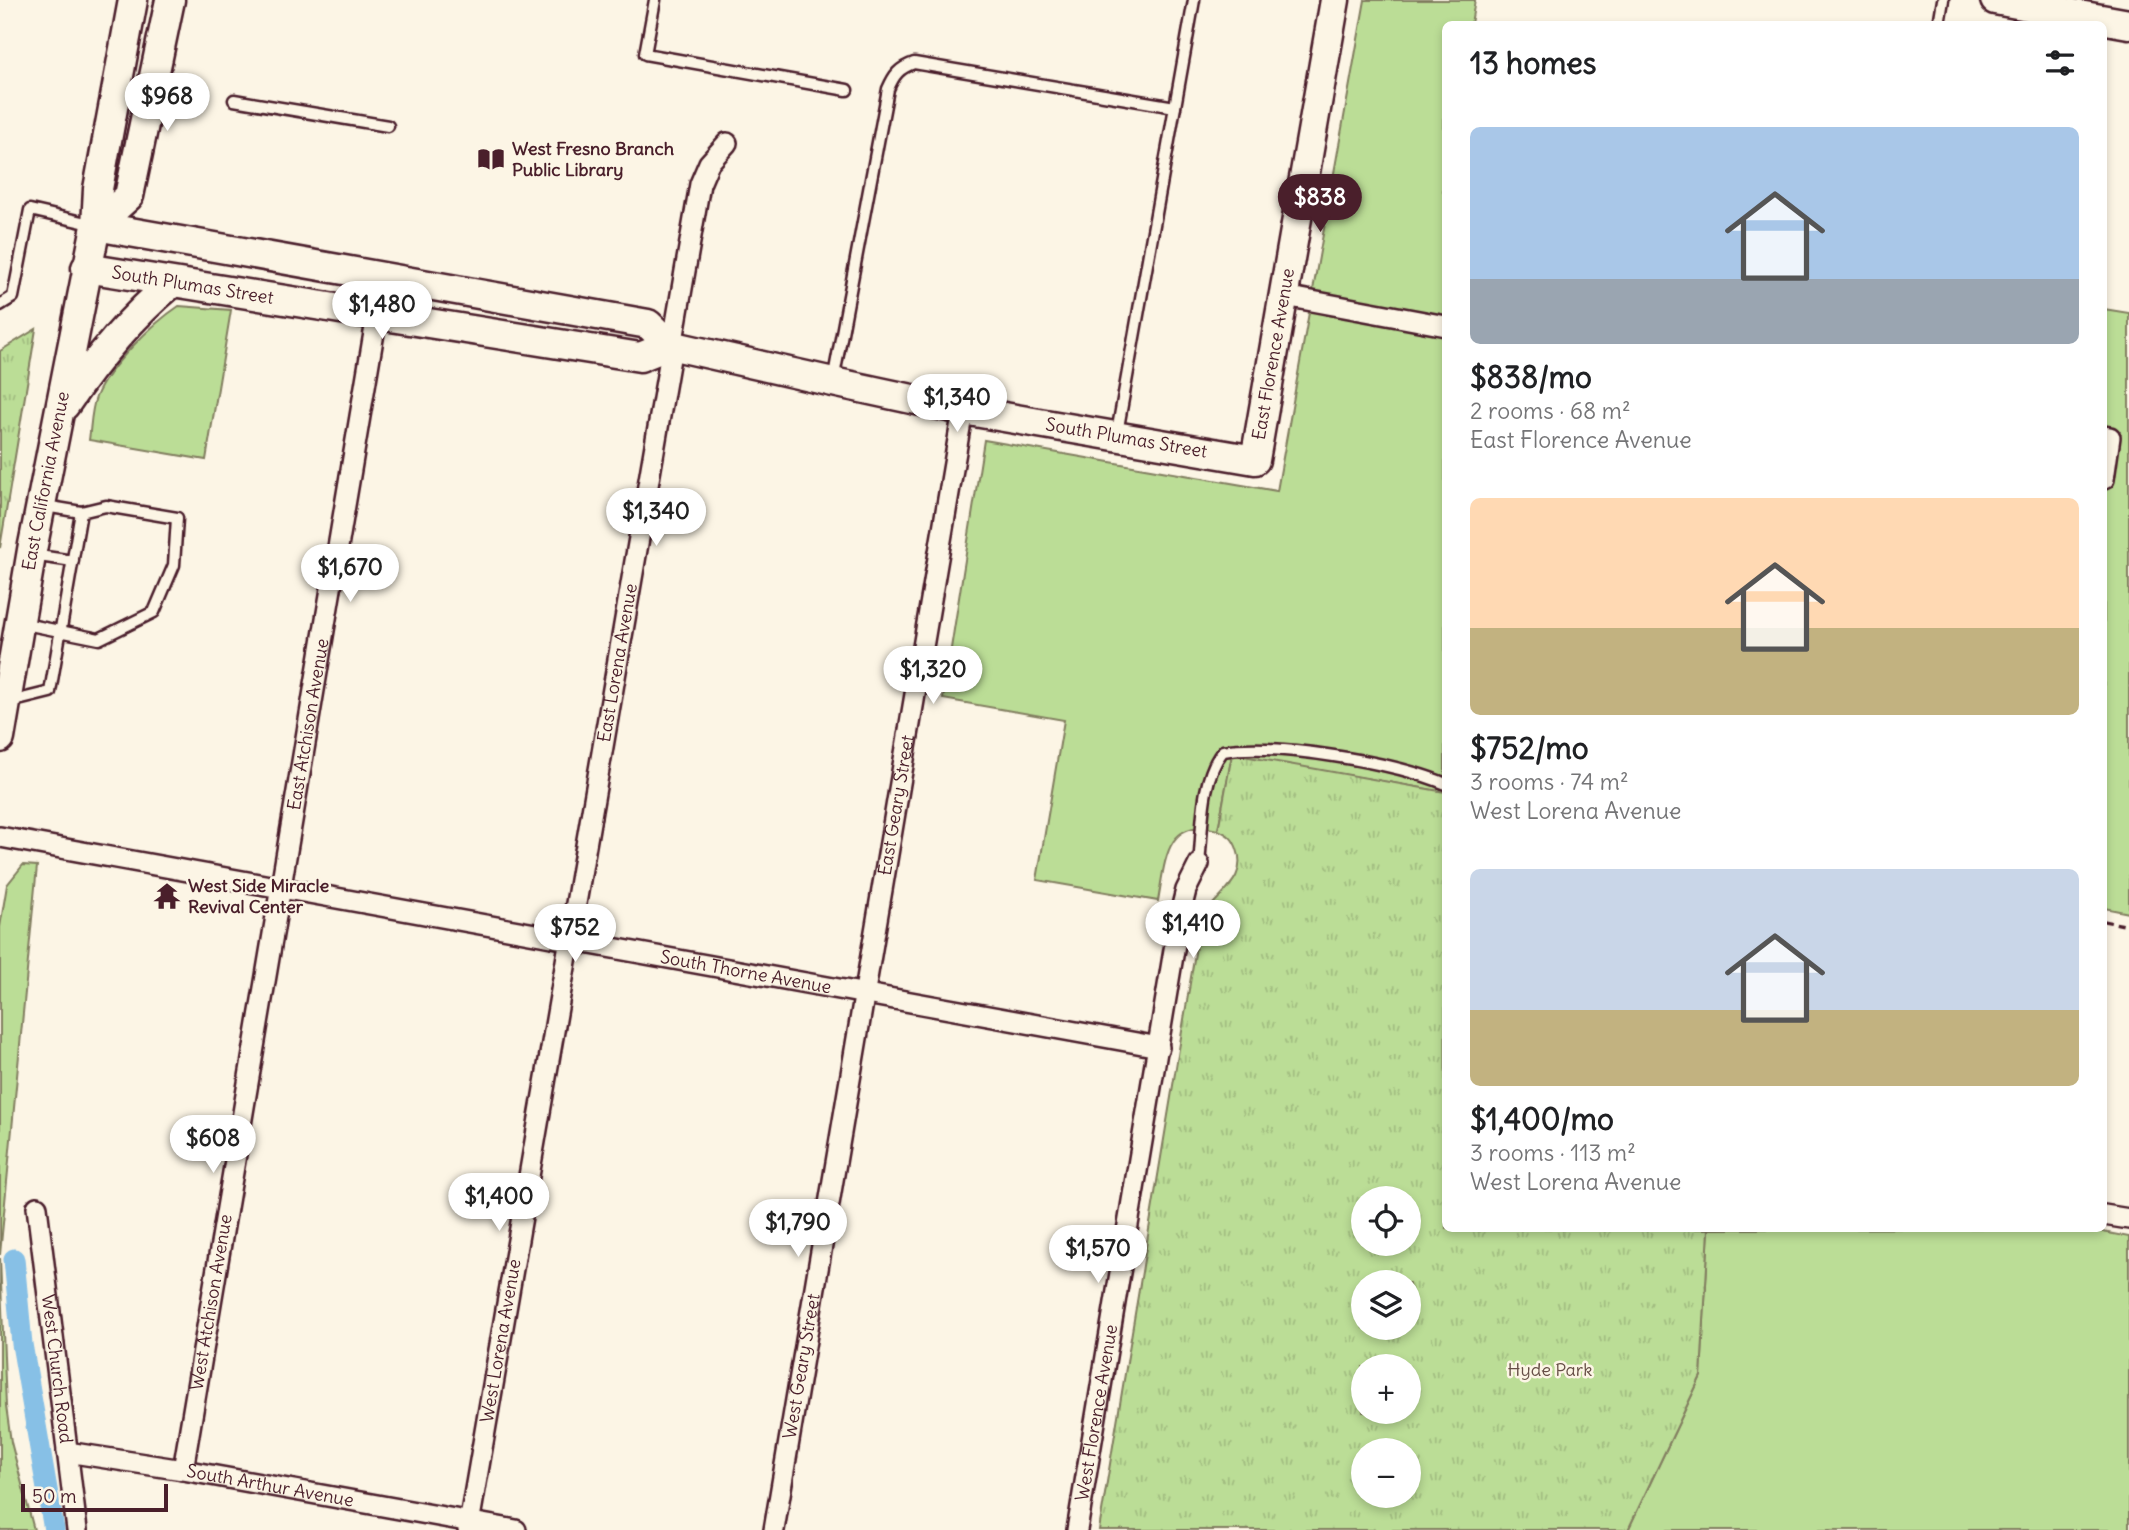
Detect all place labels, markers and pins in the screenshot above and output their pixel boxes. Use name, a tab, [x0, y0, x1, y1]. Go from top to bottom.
pin: $968	[126, 74, 208, 133]
place label: West Fresno Branch Public Library	[512, 137, 675, 181]
library icon: West Fresno Branch Public Library	[476, 144, 506, 174]
pin: $838	[1279, 174, 1361, 234]
pin: $1,480	[325, 282, 439, 341]
pin: $1,340	[900, 374, 1014, 434]
pin: $1,340	[599, 489, 713, 548]
pin: $1,670	[293, 544, 407, 604]
pin: $1,320	[876, 646, 990, 706]
place label: West Side Miracle Revival Center	[188, 874, 330, 918]
temple icon: West Side Miracle Revival Center	[152, 881, 182, 911]
pin: $1,410	[1136, 900, 1250, 960]
pin: $752	[534, 904, 616, 964]
pin: $608	[172, 1116, 254, 1175]
pin: $1,400	[442, 1174, 556, 1233]
pin: $1,790	[741, 1200, 855, 1259]
pin: $1,570	[1041, 1226, 1155, 1285]

